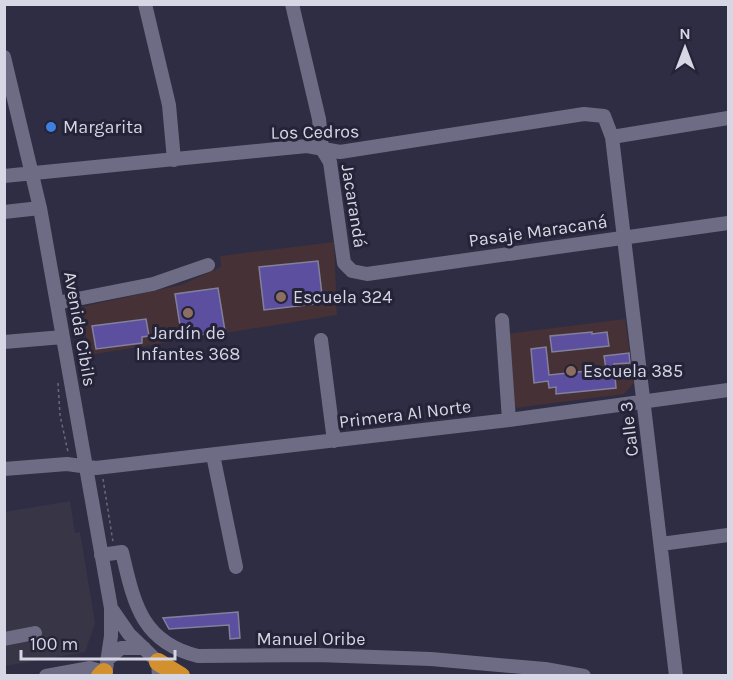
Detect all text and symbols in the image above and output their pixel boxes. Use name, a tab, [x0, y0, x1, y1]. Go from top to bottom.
north arrow	[655, 18, 715, 78]
text: N	[679, 24, 691, 43]
place label: Margarita	[63, 116, 143, 138]
marker: Margarita	[44, 120, 58, 134]
street label: Los Cedros	[270, 120, 360, 144]
street label: Jacarandá	[337, 163, 371, 249]
street label: Pasaje Maracaná	[467, 210, 609, 252]
street label: Avenida Cibils	[59, 270, 101, 388]
place label: Escuela 324	[293, 286, 392, 308]
marker: Escuela 324	[274, 290, 288, 304]
marker: Jardín de Infantes 368	[181, 306, 195, 320]
place label: Jardín de Infantes 368	[136, 322, 240, 365]
place label: Escuela 385	[583, 360, 683, 382]
marker: Escuela 385	[564, 364, 578, 378]
street label: Primera Al Norte	[338, 395, 472, 433]
street label: Calle 3	[615, 400, 643, 458]
scale bar	[21, 623, 176, 661]
street label: Manuel Oribe	[257, 628, 365, 650]
text: 100 m	[30, 633, 78, 655]

